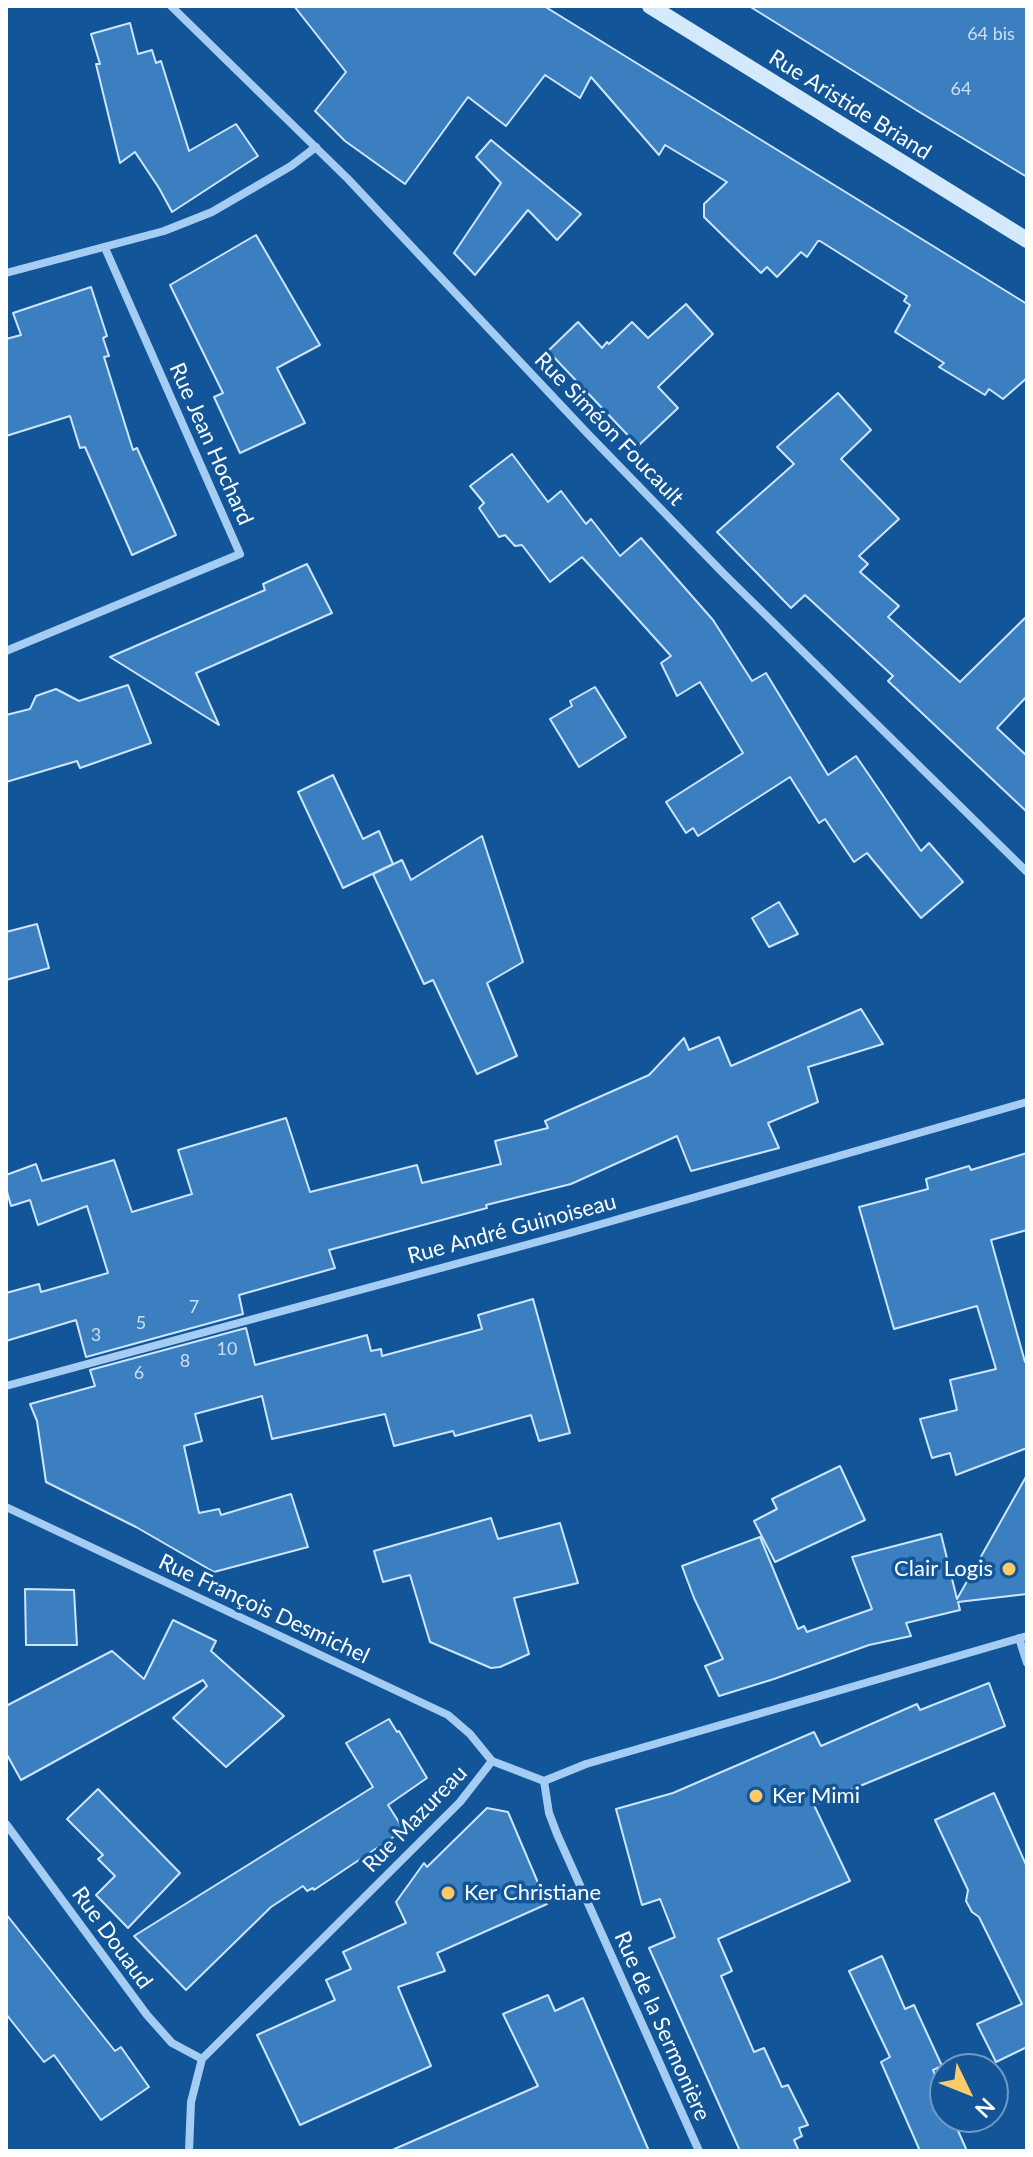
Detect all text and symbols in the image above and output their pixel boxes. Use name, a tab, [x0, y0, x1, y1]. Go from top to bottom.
house number: 64 bis	[967, 23, 1015, 45]
street label: Rue Aristide Briand	[764, 44, 936, 166]
house number: 64	[951, 78, 971, 100]
street label: Rue Siméon Foucault	[529, 347, 689, 511]
street label: Rue Jean Hochard	[163, 359, 259, 529]
street label: Rue André Guinoiseau	[405, 1188, 619, 1270]
house number: 7	[189, 1296, 199, 1318]
house number: 5	[136, 1312, 146, 1334]
house number: 3	[91, 1324, 101, 1346]
house number: 10	[217, 1338, 237, 1360]
house number: 8	[180, 1350, 190, 1372]
house number: 6	[134, 1362, 144, 1384]
street label: Rue François Desmichel	[155, 1549, 373, 1669]
place label: Clair Logis	[894, 1556, 993, 1582]
marker: Clair Logis	[1000, 1560, 1018, 1578]
street label: Rue Mazureau	[357, 1760, 473, 1878]
place label: Ker Mimi	[772, 1783, 860, 1809]
marker: Ker Mimi	[747, 1787, 765, 1805]
place label: Ker Christiane	[464, 1880, 601, 1906]
street label: Rue Douaud	[66, 1882, 158, 1994]
marker: Ker Christiane	[439, 1884, 457, 1902]
street label: Rue de la Sermonière	[608, 1927, 716, 2125]
north arrow	[929, 2053, 1009, 2133]
text: N	[970, 2093, 1001, 2124]

